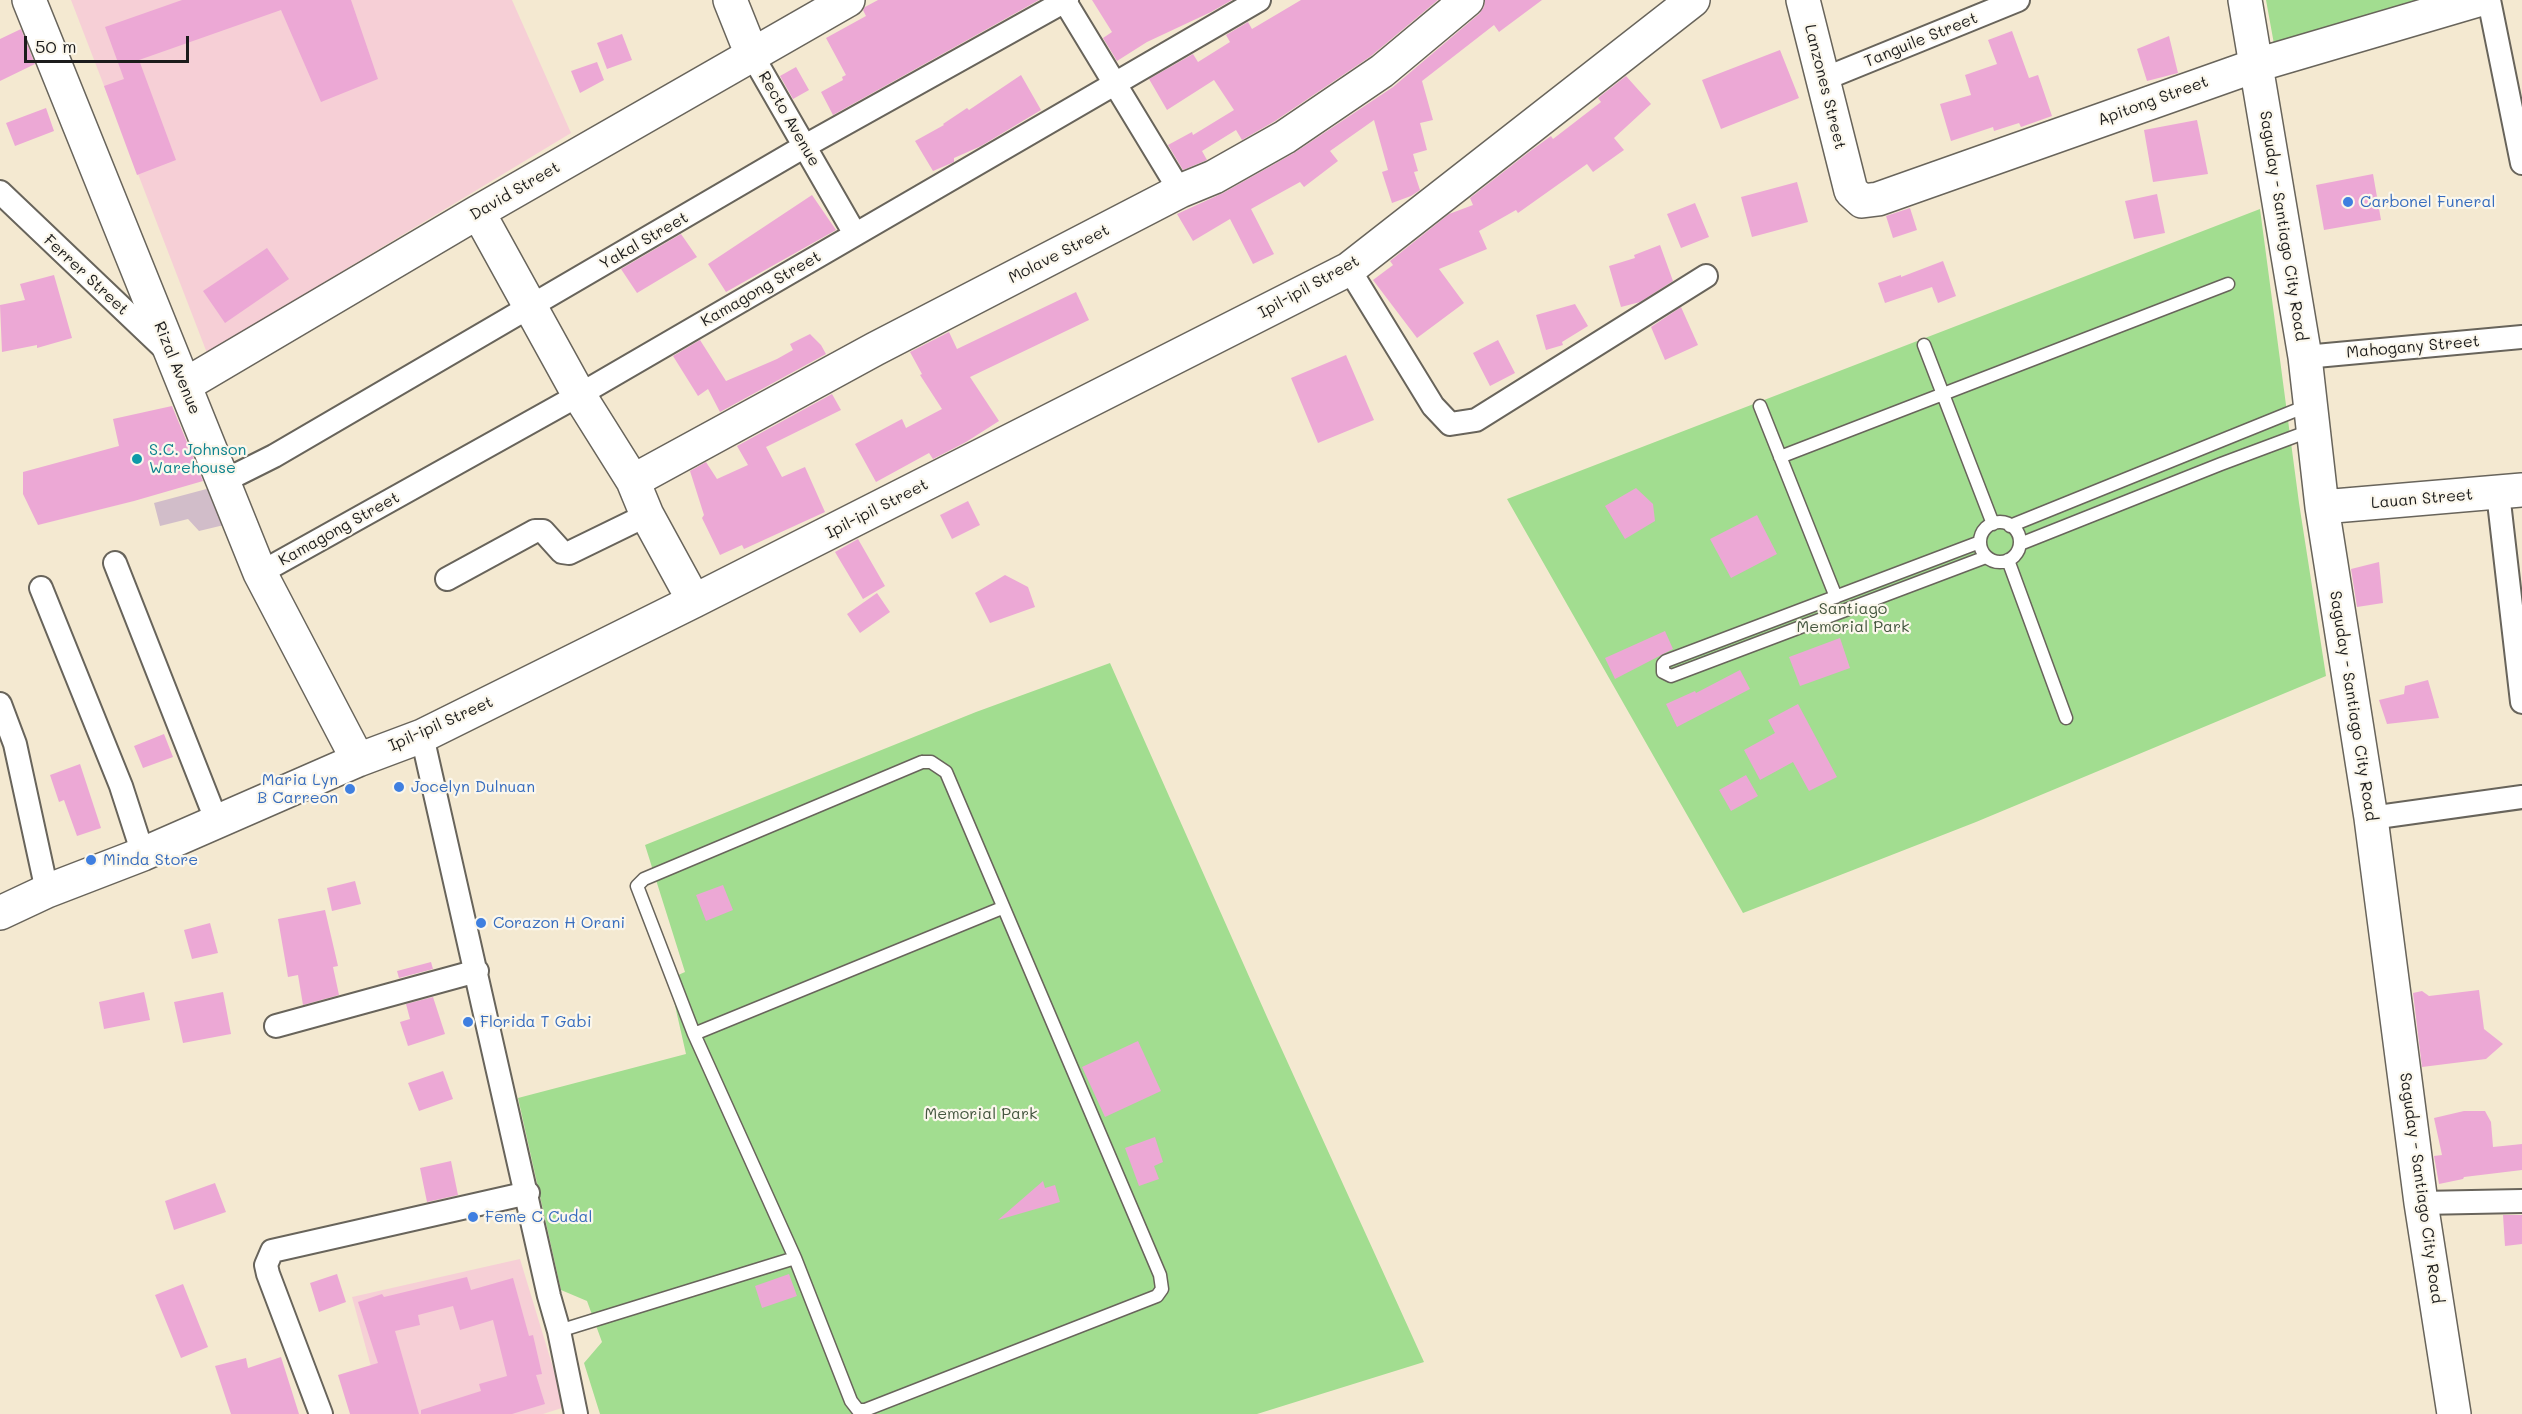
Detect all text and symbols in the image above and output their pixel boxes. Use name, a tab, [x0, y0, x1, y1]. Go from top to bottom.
street label: Tanguile Street	[1861, 9, 1981, 71]
street label: Lanzones Street	[1800, 22, 1850, 152]
scale bar	[27, 24, 192, 62]
text: 50 m	[35, 34, 77, 58]
street label: Recto Avenue	[754, 68, 824, 170]
street label: Apitong Street	[2095, 72, 2211, 130]
street label: Saguday - Santiago City Road	[2255, 110, 2311, 342]
street label: David Street	[467, 158, 563, 224]
place label: Carbonel Funeral	[2360, 192, 2495, 212]
marker: Carbonel Funeral	[2341, 195, 2355, 209]
street label: Yakal Street	[596, 208, 692, 274]
street label: Molave Street	[1005, 220, 1113, 288]
street label: Ferrer Street	[40, 231, 132, 319]
street label: Kamagong Street	[698, 247, 824, 331]
street label: Ipil-ipil Street	[1255, 251, 1363, 323]
street label: Rizal Avenue	[150, 319, 204, 417]
street label: Mahogany Street	[2346, 332, 2480, 362]
place label: S.C. Johnson Warehouse	[149, 440, 246, 478]
marker: S.C. Johnson Warehouse	[130, 452, 144, 466]
street label: Ipil-ipil Street	[823, 475, 931, 543]
street label: Lauan Street	[2370, 485, 2474, 513]
street label: Kamagong Street	[275, 488, 403, 570]
street label: Saguday - Santiago City Road	[2325, 590, 2381, 822]
park label: Santiago Memorial Park	[1796, 599, 1910, 637]
street label: Ipil-ipil Street	[386, 692, 496, 756]
place label: Maria Lyn B Carreon	[257, 770, 338, 808]
place label: Jocelyn Dulnuan	[411, 777, 535, 797]
marker: Jocelyn Dulnuan	[392, 780, 406, 794]
marker: Maria Lyn B Carreon	[343, 782, 357, 796]
place label: Minda Store	[103, 850, 198, 870]
marker: Minda Store	[84, 853, 98, 867]
place label: Corazon H Orani	[493, 913, 625, 933]
marker: Corazon H Orani	[474, 916, 488, 930]
place label: Florida T Gabi	[480, 1012, 592, 1032]
marker: Florida T Gabi	[461, 1015, 475, 1029]
street label: Saguday - Santiago City Road	[2395, 1071, 2447, 1305]
park label: Memorial Park	[924, 1104, 1038, 1124]
place label: Feme C Cudal	[485, 1207, 592, 1227]
marker: Feme C Cudal	[466, 1210, 480, 1224]

